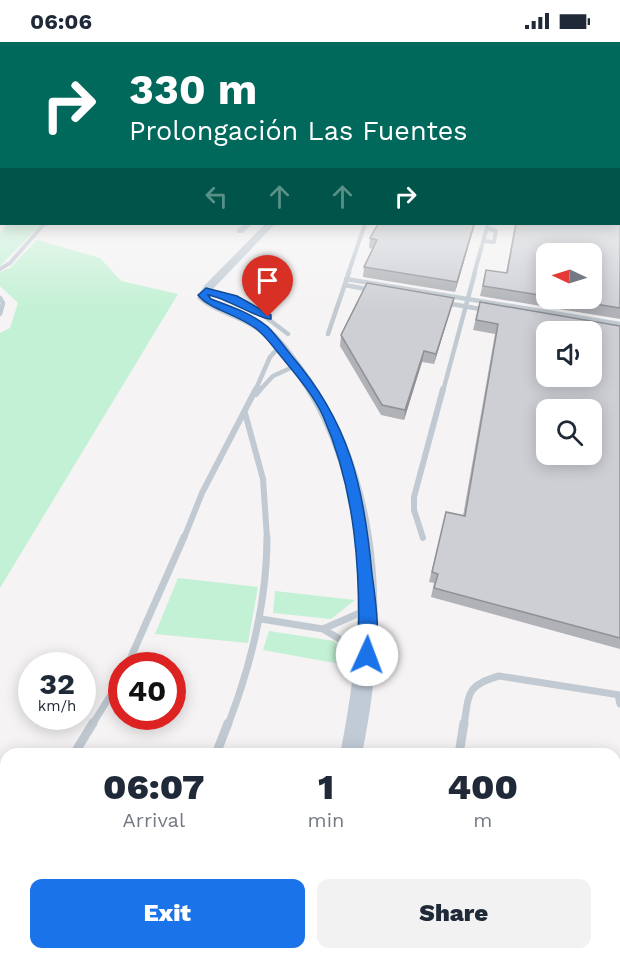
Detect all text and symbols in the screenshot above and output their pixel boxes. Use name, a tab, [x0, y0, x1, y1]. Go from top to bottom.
text: 06:06	[30, 9, 92, 34]
text: 330 m	[129, 65, 257, 114]
icon: right	[30, 66, 108, 144]
text: Prolongación Las Fuentes	[129, 115, 468, 147]
icon: left	[200, 180, 233, 213]
icon: ahead	[263, 180, 296, 213]
icon: ahead	[326, 180, 359, 213]
icon: right	[389, 180, 422, 213]
north arrow	[536, 243, 602, 309]
map controls	[536, 243, 602, 465]
pin	[242, 255, 293, 317]
icon: arrive	[251, 264, 284, 297]
button: sound	[536, 321, 602, 387]
button: search	[536, 399, 602, 465]
position arrow	[335, 623, 399, 687]
speed limit sign: 40	[108, 652, 186, 730]
text: 32	[39, 666, 75, 701]
text: km/h	[38, 697, 76, 715]
text: 06:07	[103, 766, 205, 808]
text: 1	[318, 766, 334, 808]
text: 400	[447, 766, 518, 808]
text: Arrival	[123, 808, 185, 832]
text: min	[308, 808, 344, 832]
text: m	[473, 808, 492, 832]
button: Exit	[30, 879, 305, 948]
button: Share	[317, 879, 591, 948]

